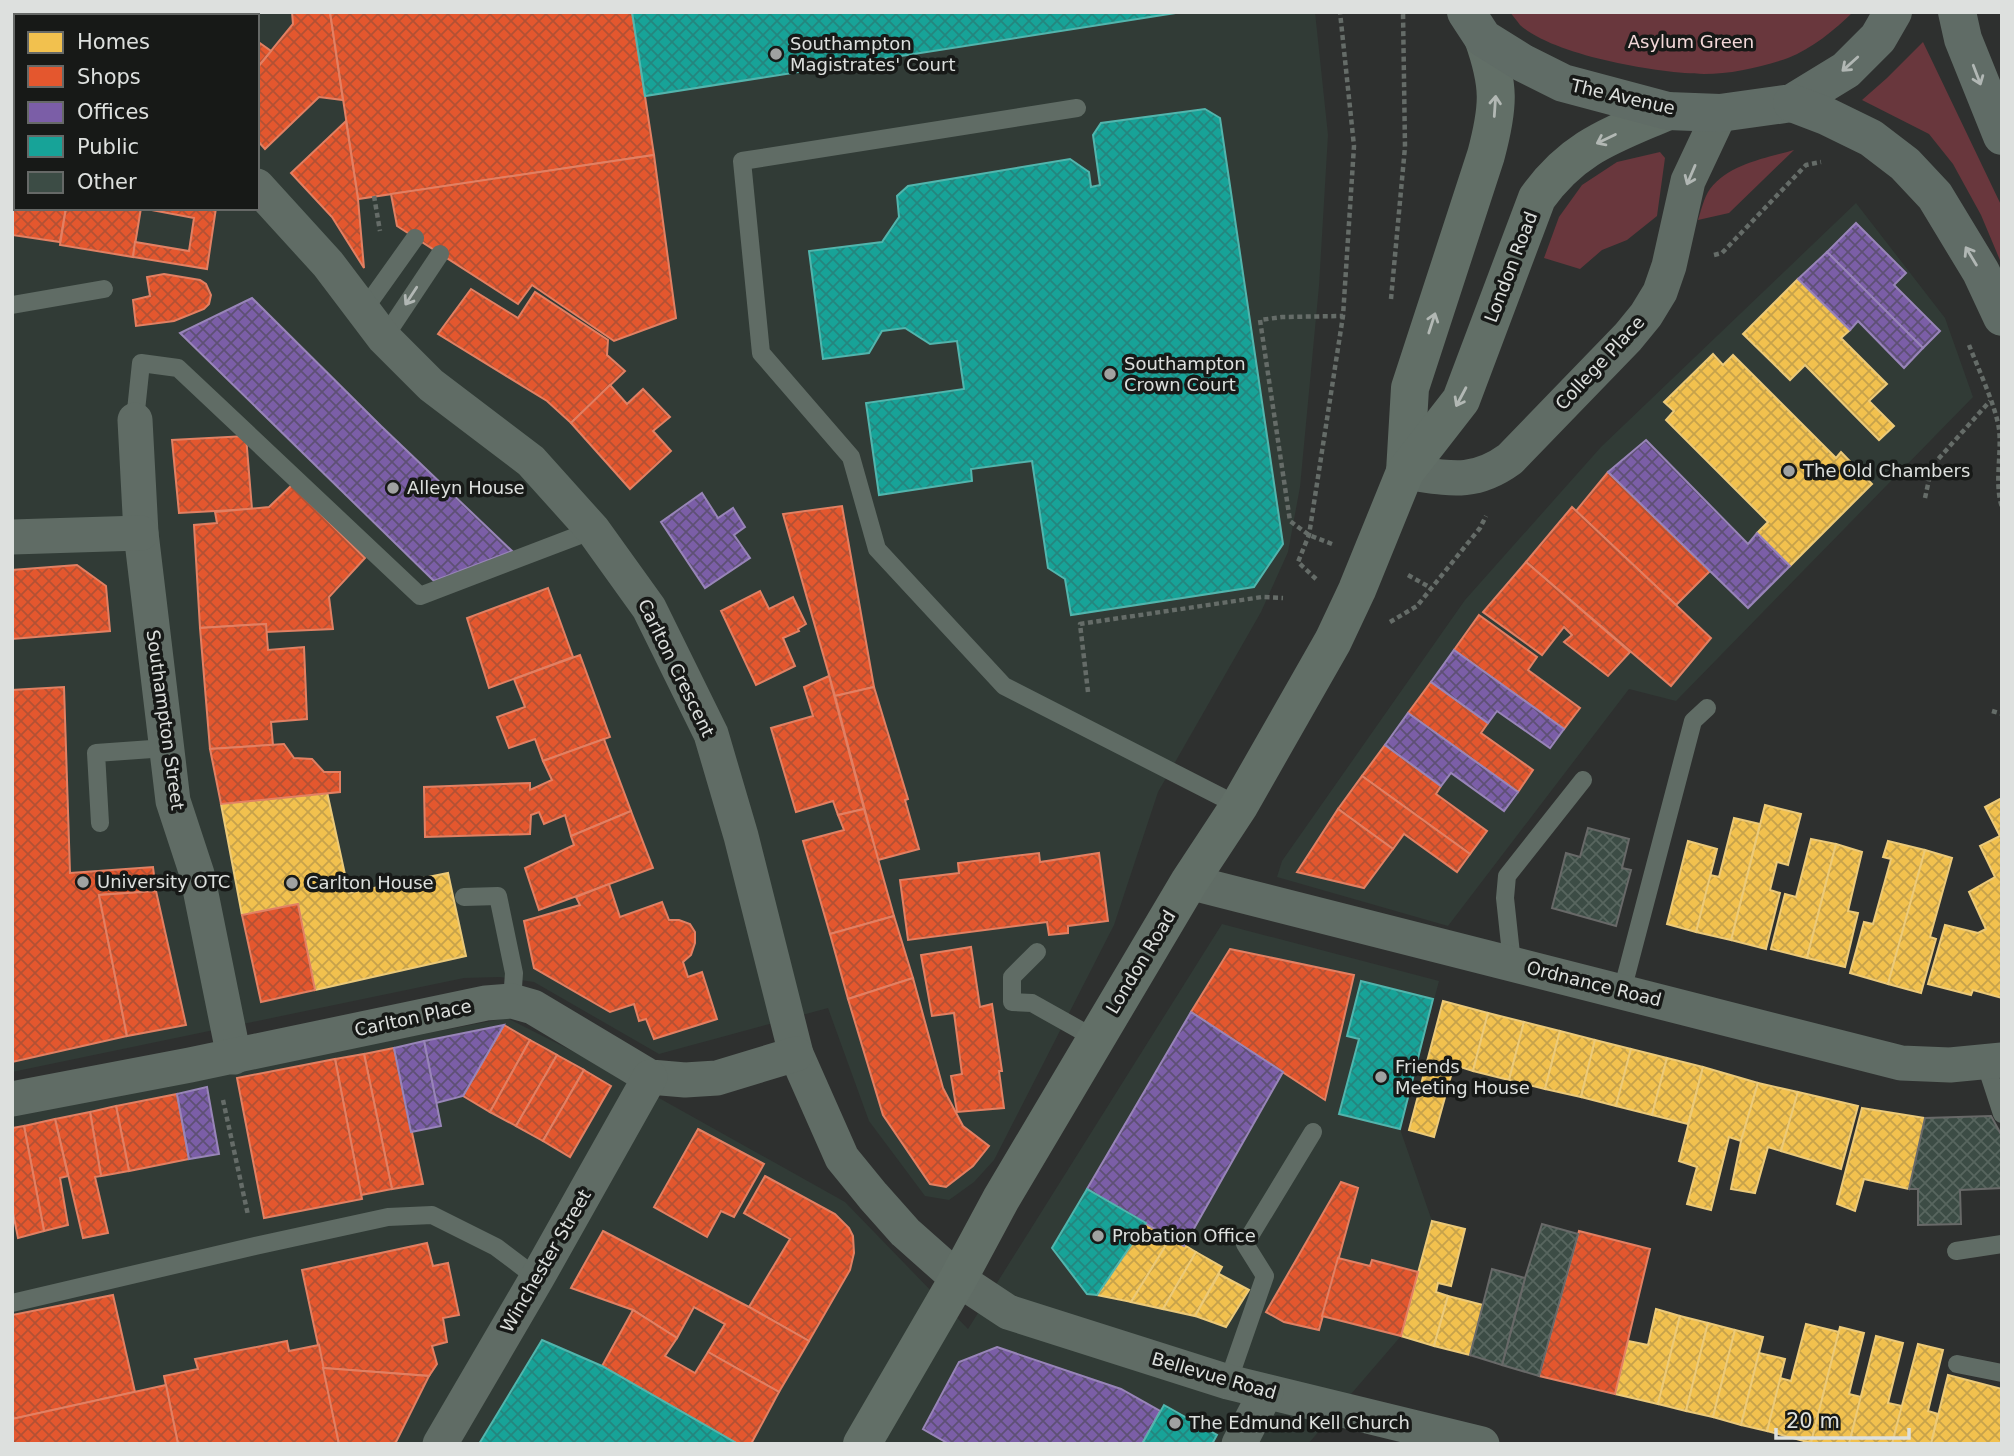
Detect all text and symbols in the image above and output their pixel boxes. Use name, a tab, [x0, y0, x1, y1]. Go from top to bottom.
legend	[14, 14, 259, 210]
text: Homes	[77, 30, 150, 54]
park label: Asylum Green	[1628, 31, 1754, 52]
place label: Southampton Magistrates' Court	[790, 33, 955, 75]
marker: Southampton Magistrates' Court	[768, 46, 784, 62]
one-way arrow	[1842, 56, 1859, 73]
one-way arrow	[1972, 63, 1985, 85]
text: Shops	[77, 65, 141, 89]
street label: The Avenue	[1568, 74, 1677, 119]
one-way arrow	[1489, 95, 1502, 118]
text: Offices	[77, 100, 149, 124]
one-way arrow	[1596, 133, 1617, 146]
text: Public	[77, 135, 139, 159]
one-way arrow	[1684, 163, 1697, 185]
text: Other	[77, 170, 137, 194]
street label: London Road	[1480, 209, 1541, 325]
one-way arrow	[1964, 247, 1978, 267]
one-way arrow	[404, 285, 418, 305]
street label: College Place	[1551, 311, 1648, 414]
one-way arrow	[1426, 313, 1439, 335]
place label: Southampton Crown Court	[1124, 353, 1246, 395]
marker: Southampton Crown Court	[1102, 366, 1118, 382]
one-way arrow	[1453, 387, 1467, 407]
place label: The Old Chambers	[1802, 460, 1970, 481]
marker: The Old Chambers	[1781, 463, 1797, 479]
place label: Alleyn House	[407, 477, 525, 498]
marker: Alleyn House	[385, 480, 401, 496]
street label: Carlton Crescent	[634, 595, 719, 740]
street label: Southampton Street	[142, 628, 189, 812]
place label: University OTC	[97, 871, 230, 892]
place label: Carlton House	[306, 872, 434, 893]
marker: University OTC	[75, 874, 91, 890]
marker: Carlton House	[284, 875, 300, 891]
street label: London Road	[1101, 906, 1180, 1017]
street label: Ordnance Road	[1524, 957, 1664, 1010]
street label: Carlton Place	[352, 995, 473, 1040]
place label: Friends Meeting House	[1395, 1056, 1530, 1098]
marker: Friends Meeting House	[1373, 1069, 1389, 1085]
street label: Winchester Street	[496, 1186, 595, 1336]
place label: Probation Office	[1112, 1225, 1256, 1246]
marker: Probation Office	[1090, 1228, 1106, 1244]
street label: Bellevue Road	[1149, 1348, 1279, 1403]
scale bar	[1776, 1396, 1909, 1440]
text: 20 m	[1786, 1409, 1840, 1433]
place label: The Edmund Kell Church	[1188, 1412, 1410, 1433]
marker: The Edmund Kell Church	[1167, 1415, 1183, 1431]

